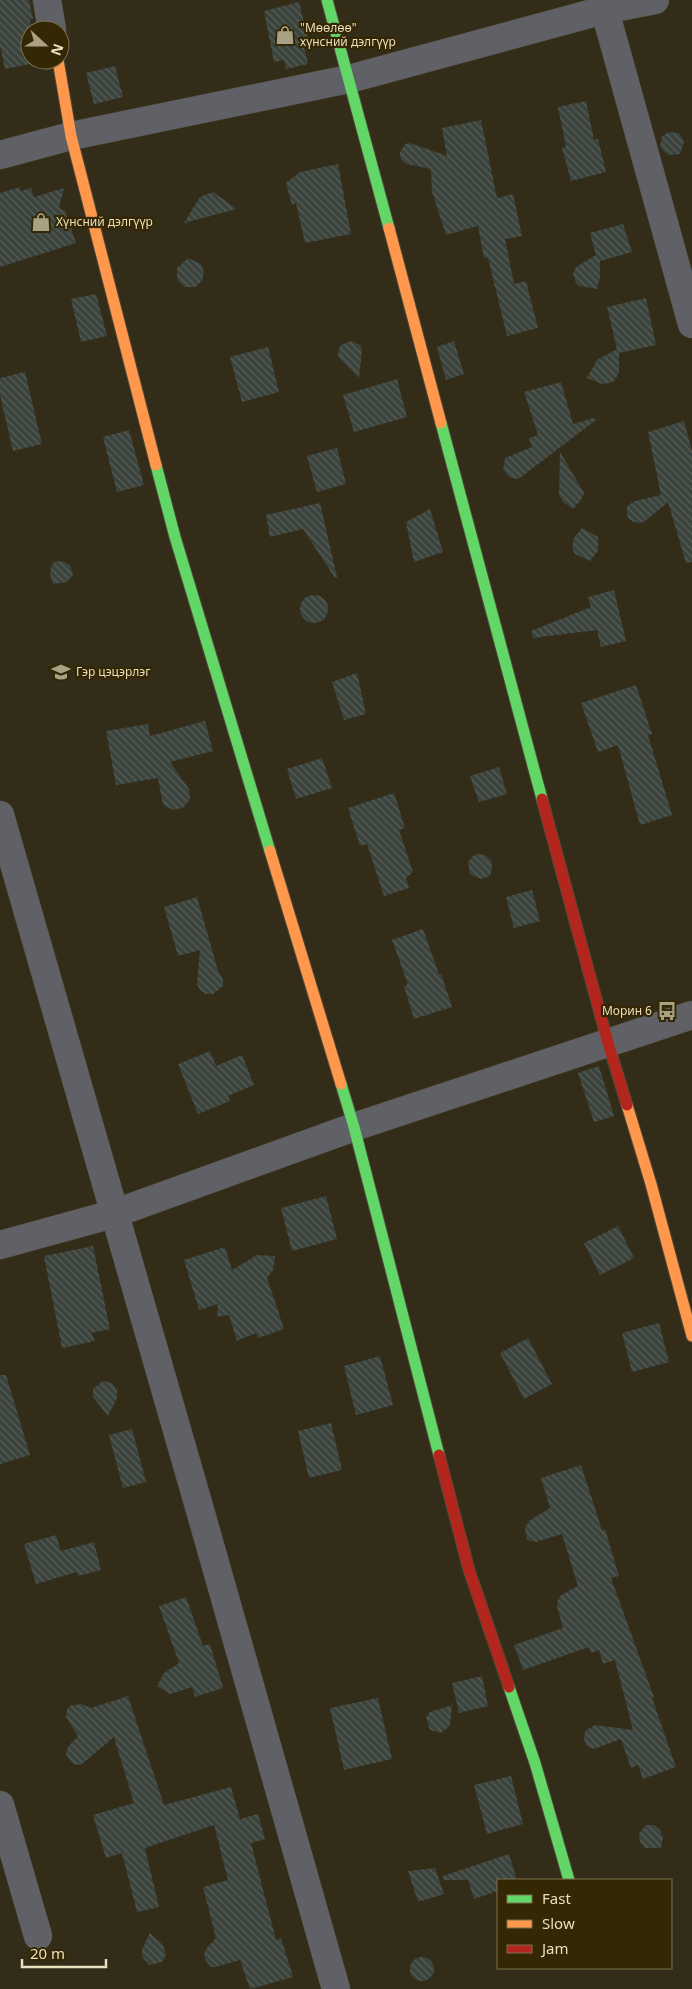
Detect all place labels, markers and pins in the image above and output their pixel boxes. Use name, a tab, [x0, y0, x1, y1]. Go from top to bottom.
place label: "Мөөлөө" хүнсний дэлгүүр	[300, 19, 396, 50]
shop icon: "Мөөлөө" хүнсний дэлгүүр	[274, 24, 296, 46]
shop icon: Хүнсний дэлгүүр	[30, 211, 52, 233]
place label: Хүнсний дэлгүүр	[56, 213, 153, 230]
school or university icon: Гэр цэцэрлэг	[50, 661, 72, 683]
place label: Гэр цэцэрлэг	[76, 663, 150, 680]
bus stop icon: Морин 6	[656, 1000, 678, 1022]
place label: Морин 6	[602, 1002, 652, 1019]

